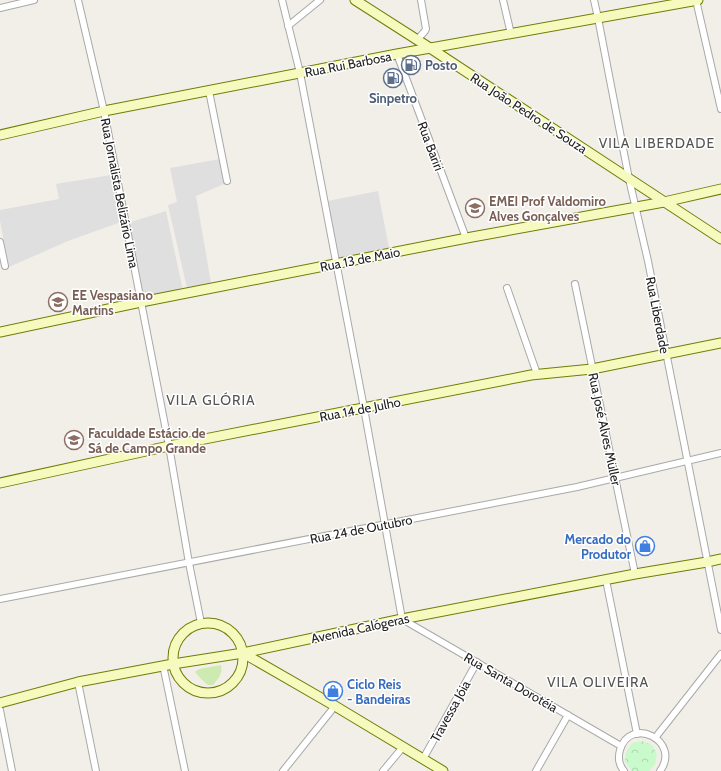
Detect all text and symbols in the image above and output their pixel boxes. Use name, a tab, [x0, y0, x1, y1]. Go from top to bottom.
street label: Rua Rui Barbosa	[303, 48, 393, 80]
fuel station icon: Posto	[400, 54, 422, 76]
place label: Posto	[425, 57, 458, 73]
fuel station icon: Sinpetro	[382, 67, 404, 89]
street label: Rua João Pedro de Souza	[468, 69, 591, 157]
place label: Sinpetro	[369, 90, 418, 106]
street label: Rua Jornalista Belizário Lima	[98, 116, 143, 270]
street label: Rua Bariri	[414, 119, 448, 173]
district label: VILA LIBERDADE	[599, 134, 715, 152]
place label: EMEI Prof Valdomiro Alves Gonçalves	[489, 193, 606, 224]
school or university icon: EMEI Prof Valdomiro Alves Gonçalves	[464, 197, 486, 219]
street label: Rua 13 de Maio	[319, 243, 401, 275]
street label: Rua Liberdade	[643, 275, 673, 355]
place label: EE Vespasiano Martins	[72, 287, 153, 318]
school or university icon: EE Vespasiano Martins	[47, 291, 69, 313]
street label: Rua José Alves Müller	[585, 371, 625, 488]
district label: VILA GLÓRIA	[166, 391, 256, 409]
street label: Rua 14 de Julho	[318, 393, 402, 425]
place label: Faculdade Estácio de Sá de Campo Grande	[88, 425, 206, 456]
school or university icon: Faculdade Estácio de Sá de Campo Grande	[63, 429, 85, 451]
street label: Rua 24 de Outubro	[308, 511, 414, 547]
place label: Mercado do Produtor	[564, 531, 632, 562]
shop icon: Mercado do Produtor	[634, 535, 656, 557]
street label: Avenida Calógeras	[309, 610, 411, 646]
street label: Rua Santa Dorotéia	[461, 649, 561, 716]
district label: VILA OLIVEIRA	[547, 673, 649, 691]
place label: Ciclo Reis - Bandeiras	[347, 676, 411, 707]
street label: Travessa Jóia	[427, 677, 474, 745]
shop icon: Ciclo Reis - Bandeiras	[322, 680, 344, 702]

